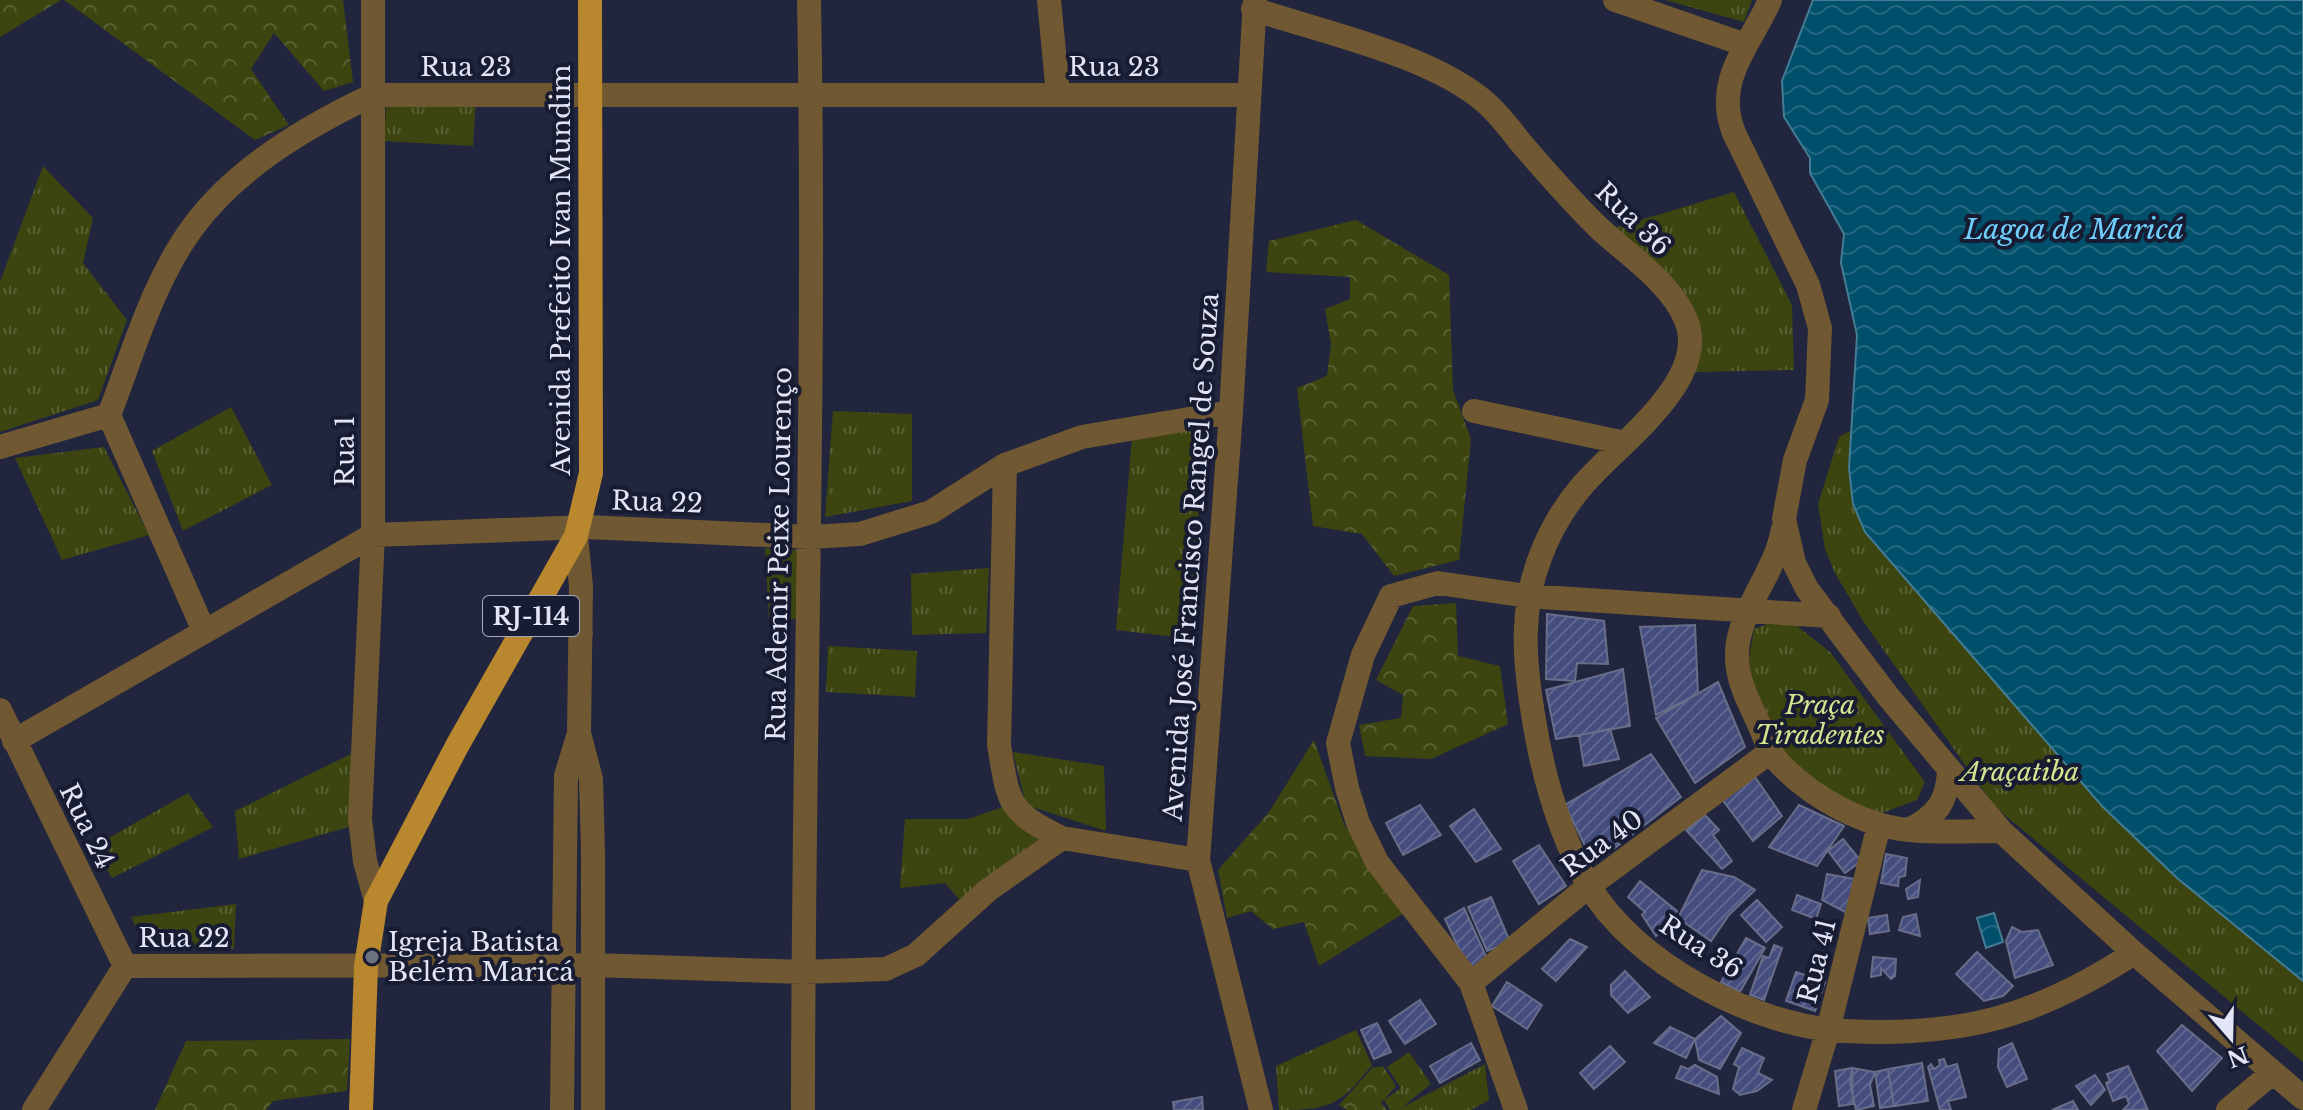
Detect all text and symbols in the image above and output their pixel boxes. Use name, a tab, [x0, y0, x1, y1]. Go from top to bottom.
street label: Rua 23	[420, 51, 512, 83]
street label: Rua 23	[1068, 51, 1160, 83]
street label: Avenida Prefeito Ivan Mundim	[545, 64, 577, 476]
street label: Rua 36	[1589, 175, 1677, 263]
water label: Lagoa de Maricá	[1963, 212, 2184, 247]
street label: Avenida José Francisco Rangel de Souza	[1157, 291, 1225, 823]
street label: Rua Ademir Peixe Lourenço	[760, 367, 798, 741]
street label: Rua 1	[329, 415, 361, 487]
street label: Rua 22	[611, 484, 703, 520]
road number: RJ-114	[483, 596, 579, 636]
park label: Praça Tiradentes	[1755, 689, 1885, 751]
park label: Araçatiba	[1958, 756, 2079, 788]
street label: Rua 24	[53, 778, 121, 874]
street label: Rua 40	[1555, 803, 1649, 883]
street label: Rua 36	[1654, 908, 1748, 986]
street label: Rua 41	[1791, 915, 1843, 1007]
street label: Rua 22	[138, 922, 230, 954]
place label: Igreja Batista Belém Maricá	[388, 926, 574, 988]
marker: Igreja Batista Belém Maricá	[363, 948, 381, 966]
north arrow	[2191, 998, 2271, 1078]
text: N	[2223, 1040, 2252, 1073]

